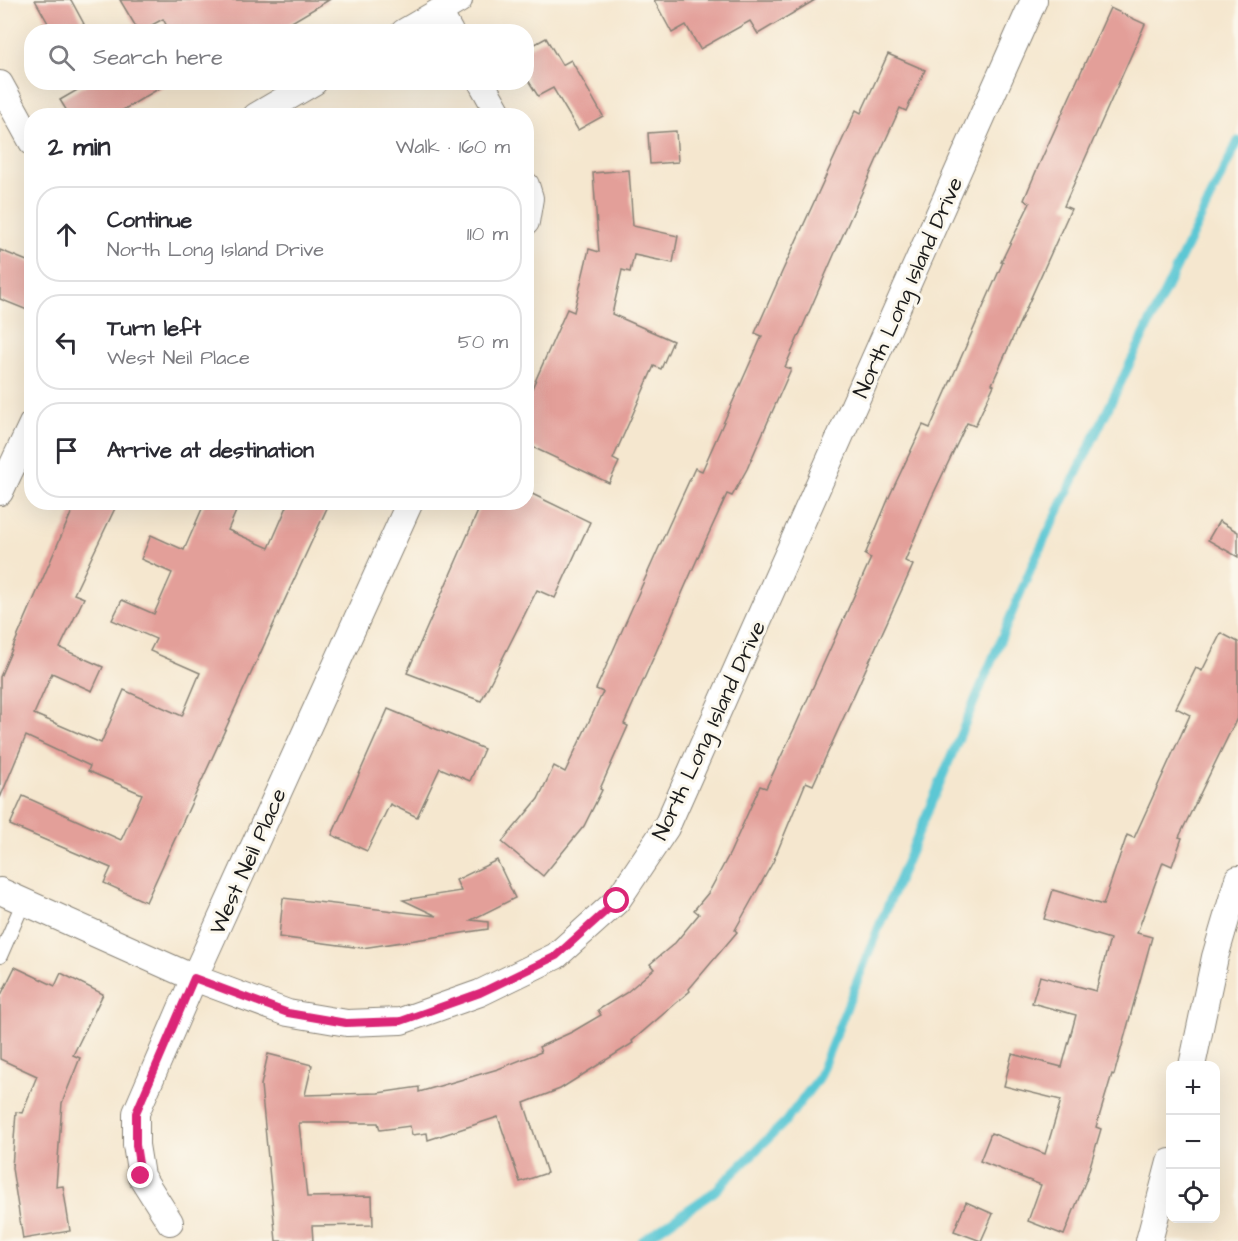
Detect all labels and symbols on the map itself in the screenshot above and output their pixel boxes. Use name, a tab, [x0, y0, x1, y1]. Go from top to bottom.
street label: North Long Island Drive	[846, 172, 972, 403]
street label: North Long Island Drive	[645, 616, 775, 846]
street label: West Neil Place	[202, 783, 295, 940]
route start	[603, 887, 629, 913]
route end	[127, 1162, 153, 1188]

